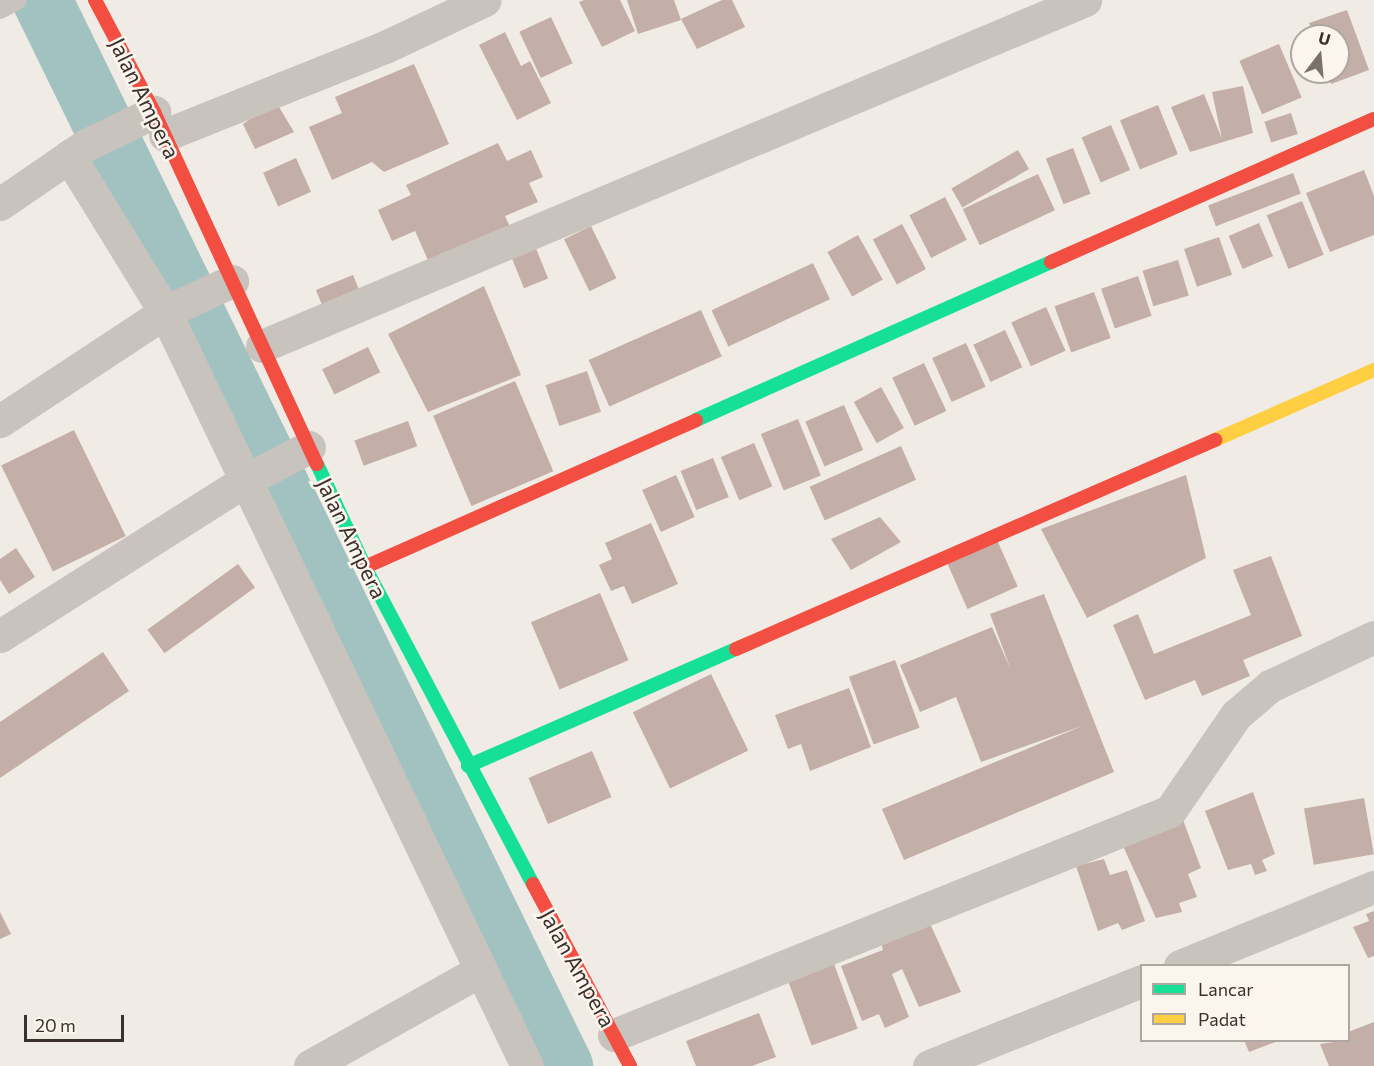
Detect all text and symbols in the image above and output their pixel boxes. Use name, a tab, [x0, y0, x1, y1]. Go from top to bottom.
north arrow	[1290, 24, 1350, 84]
text: U	[1316, 27, 1333, 49]
street label: Jalan Ampera	[104, 33, 186, 163]
street label: Jalan Ampera	[311, 473, 393, 603]
street label: Jalan Ampera	[535, 904, 621, 1032]
legend	[1140, 964, 1350, 1042]
text: Lancar	[1198, 978, 1254, 1000]
scale bar	[27, 1003, 128, 1041]
text: Padat	[1198, 1008, 1246, 1030]
text: 20 m	[35, 1014, 76, 1036]

